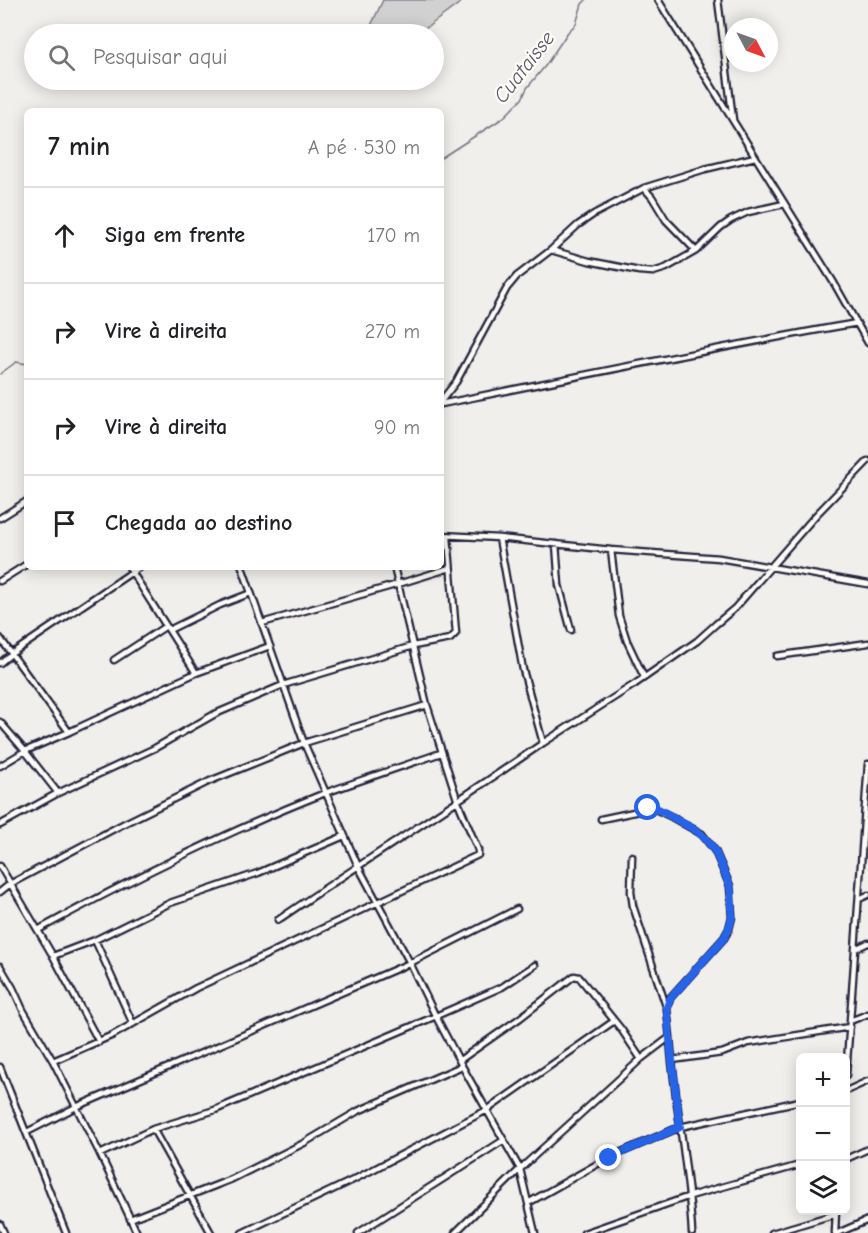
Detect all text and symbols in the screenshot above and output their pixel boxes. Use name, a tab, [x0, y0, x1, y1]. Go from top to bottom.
north arrow	[724, 18, 778, 72]
search box	[24, 24, 444, 90]
water label: Cuataisse	[489, 26, 560, 108]
icon: search	[45, 41, 78, 74]
text: Pesquisar aqui	[93, 44, 228, 70]
text: 7 min	[48, 132, 110, 162]
text: A pé · 530 m	[308, 136, 420, 159]
icon: ahead	[48, 219, 81, 252]
text: Siga em frente	[105, 222, 245, 248]
text: 170 m	[367, 224, 420, 247]
icon: right	[48, 315, 81, 348]
text: Vire à direita	[105, 318, 227, 344]
text: 270 m	[365, 320, 420, 343]
icon: right	[48, 411, 81, 444]
text: Vire à direita	[105, 414, 227, 440]
text: 90 m	[374, 416, 420, 439]
icon: arrive	[48, 507, 81, 540]
text: Chegada ao destino	[105, 510, 292, 536]
route start	[634, 794, 660, 820]
map controls	[796, 1053, 850, 1215]
button: +	[796, 1053, 850, 1107]
button: −	[796, 1107, 850, 1161]
route end	[595, 1144, 621, 1170]
button: layers	[796, 1161, 850, 1215]

